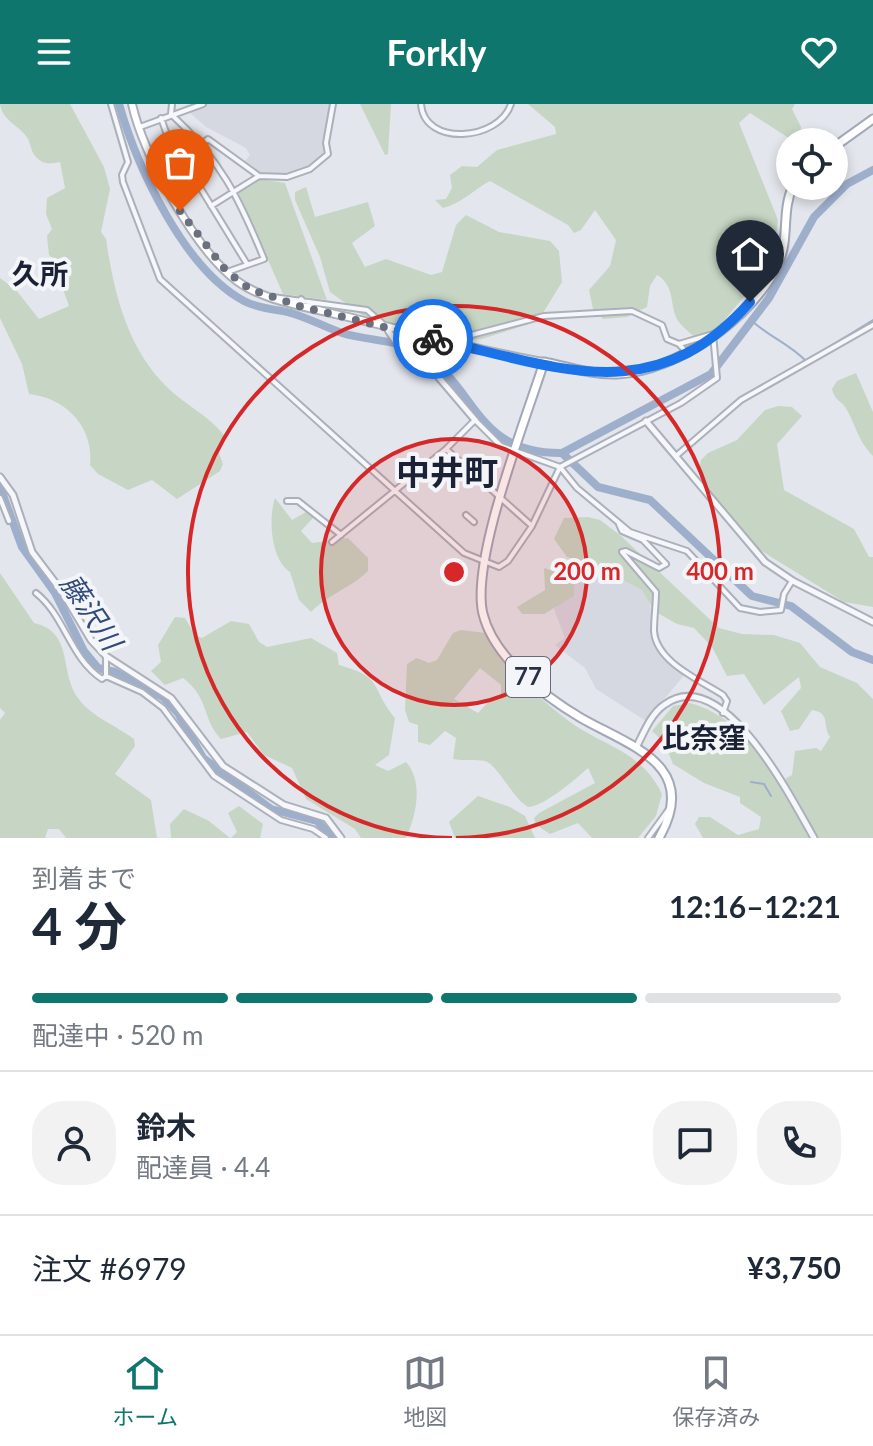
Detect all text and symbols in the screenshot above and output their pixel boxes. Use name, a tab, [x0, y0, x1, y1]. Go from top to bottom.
icon: menu	[32, 30, 76, 74]
text: Forkly	[386, 30, 487, 74]
icon: heart	[797, 30, 841, 74]
map controls	[776, 128, 848, 200]
button: locate	[776, 128, 848, 200]
pin	[146, 129, 214, 211]
icon: bag	[158, 141, 202, 185]
pin	[716, 220, 784, 302]
icon: home	[728, 232, 772, 276]
district label: 久所	[12, 256, 68, 290]
courier	[393, 299, 473, 379]
icon: bike	[411, 317, 455, 361]
district label: 中井町	[396, 451, 498, 492]
text: 200 m	[553, 556, 621, 585]
text: 400 m	[686, 556, 754, 585]
centre of rings	[440, 558, 468, 586]
water label: 藤沢川	[54, 567, 131, 658]
road number: 77	[506, 657, 550, 697]
district label: 比奈窪	[662, 720, 746, 754]
text: 到着まで	[32, 862, 136, 894]
text: 12:16–12:21	[669, 888, 841, 924]
text: 4 分	[32, 894, 127, 956]
text: 配達中 · 520 m	[32, 1019, 203, 1051]
button: person	[32, 1101, 116, 1185]
button: chat	[653, 1101, 737, 1185]
button: phone	[757, 1101, 841, 1185]
text: 鈴木	[136, 1108, 196, 1144]
text: 配達員 · 4.4	[136, 1151, 270, 1183]
text: ¥3,750	[747, 1249, 841, 1285]
text: 注文 #6979	[32, 1250, 187, 1286]
tab: ホーム	[113, 1351, 178, 1431]
tab: 地図	[403, 1351, 447, 1431]
tab: 保存済み	[672, 1351, 760, 1431]

